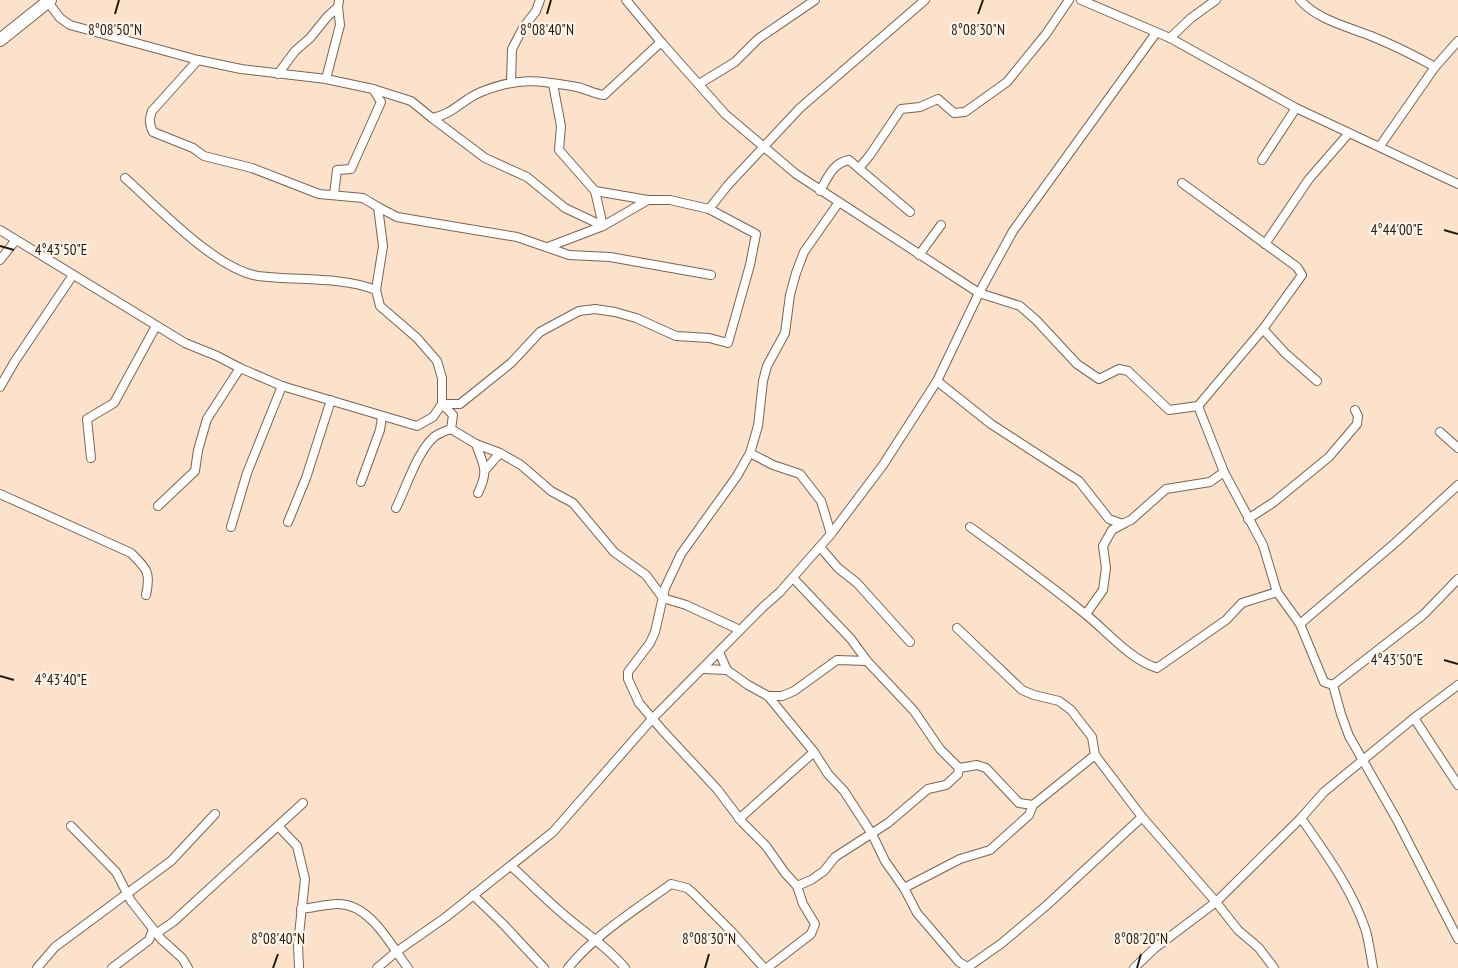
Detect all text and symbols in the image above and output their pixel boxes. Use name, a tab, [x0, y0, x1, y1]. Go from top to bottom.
text: 8°08'50"N	[88, 20, 142, 39]
text: 8°08'40"N	[520, 20, 574, 39]
text: 8°08'30"N	[951, 20, 1005, 39]
text: 4°44'00"E	[1371, 220, 1423, 239]
text: 4°43'50"E	[35, 240, 87, 259]
text: 4°43'50"E	[1371, 650, 1423, 669]
text: 4°43'40"E	[35, 670, 87, 689]
text: 8°08'40"N	[251, 929, 305, 948]
text: 8°08'30"N	[682, 929, 736, 948]
text: 8°08'20"N	[1114, 929, 1168, 948]

